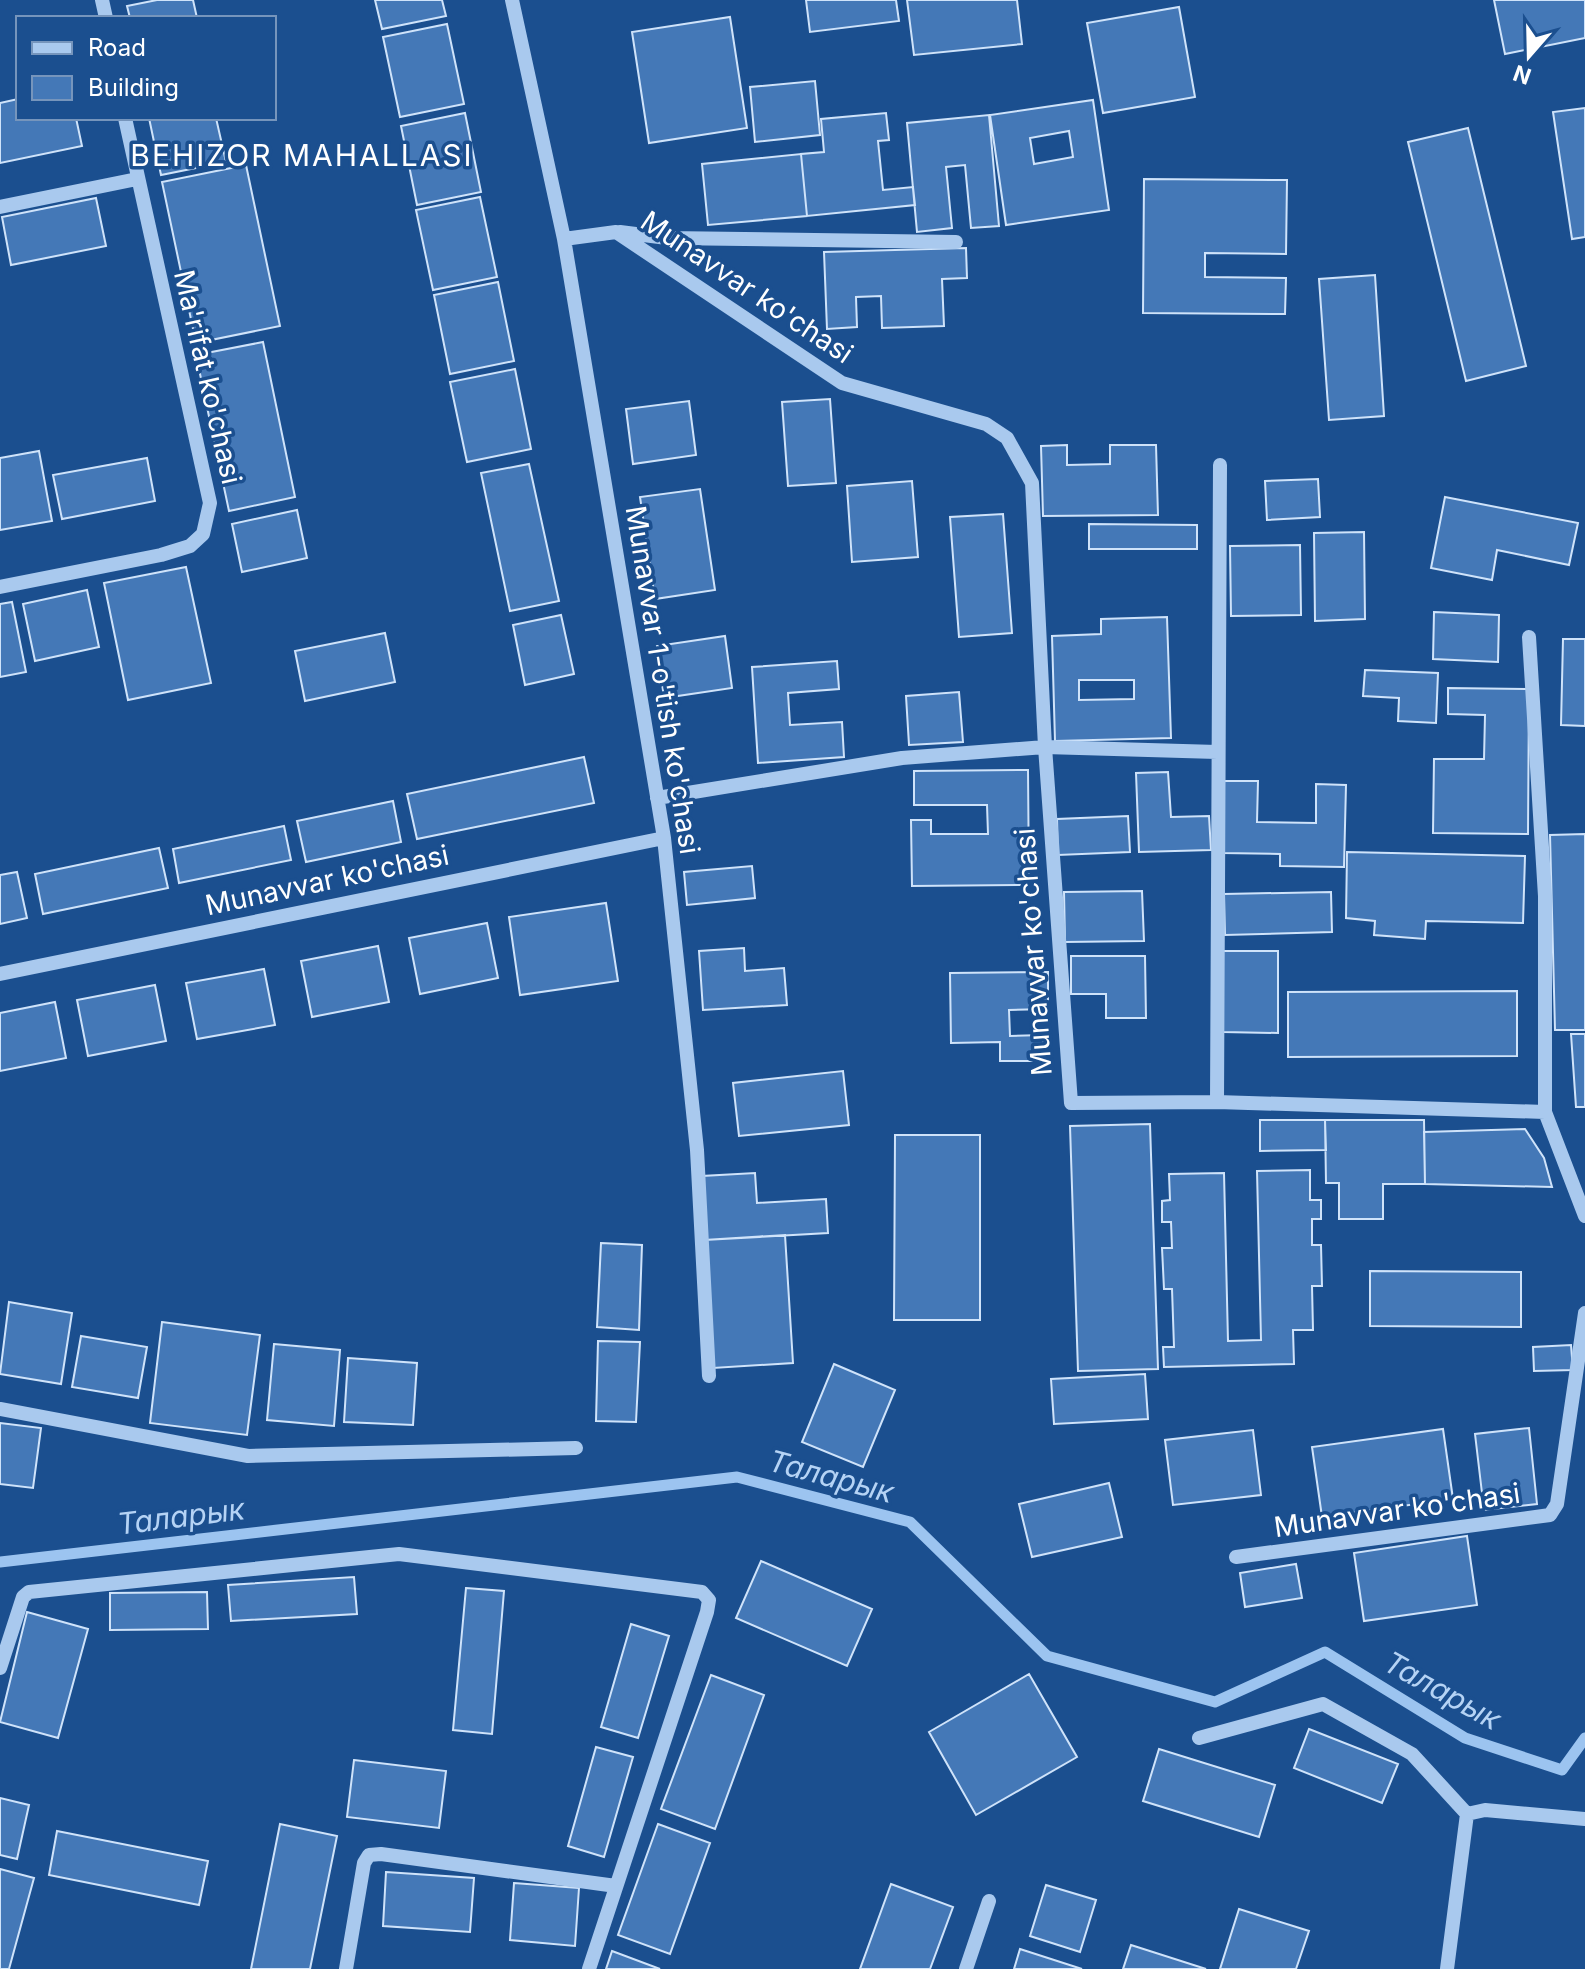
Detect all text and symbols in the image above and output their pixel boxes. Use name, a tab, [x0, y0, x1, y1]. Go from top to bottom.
legend	[16, 16, 276, 120]
north arrow	[1489, 16, 1569, 96]
text: Road	[88, 33, 146, 62]
text: N	[1510, 60, 1534, 90]
text: Building	[88, 73, 179, 102]
district label: BEHIZOR MAHALLASI	[130, 137, 474, 173]
street label: Munavvar ko'chasi	[635, 204, 859, 370]
street label: Ma'rifat ko'chasi	[167, 267, 249, 487]
street label: Munavvar 1-o'tish ko'chasi	[619, 503, 707, 857]
street label: Munavvar ko'chasi	[1007, 827, 1059, 1077]
street label: Munavvar ko'chasi	[202, 838, 452, 922]
water label: Таларык	[765, 1442, 899, 1510]
street label: Munavvar ko'chasi	[1272, 1476, 1522, 1544]
water label: Таларык	[115, 1490, 248, 1542]
water label: Таларык	[1378, 1643, 1509, 1738]

